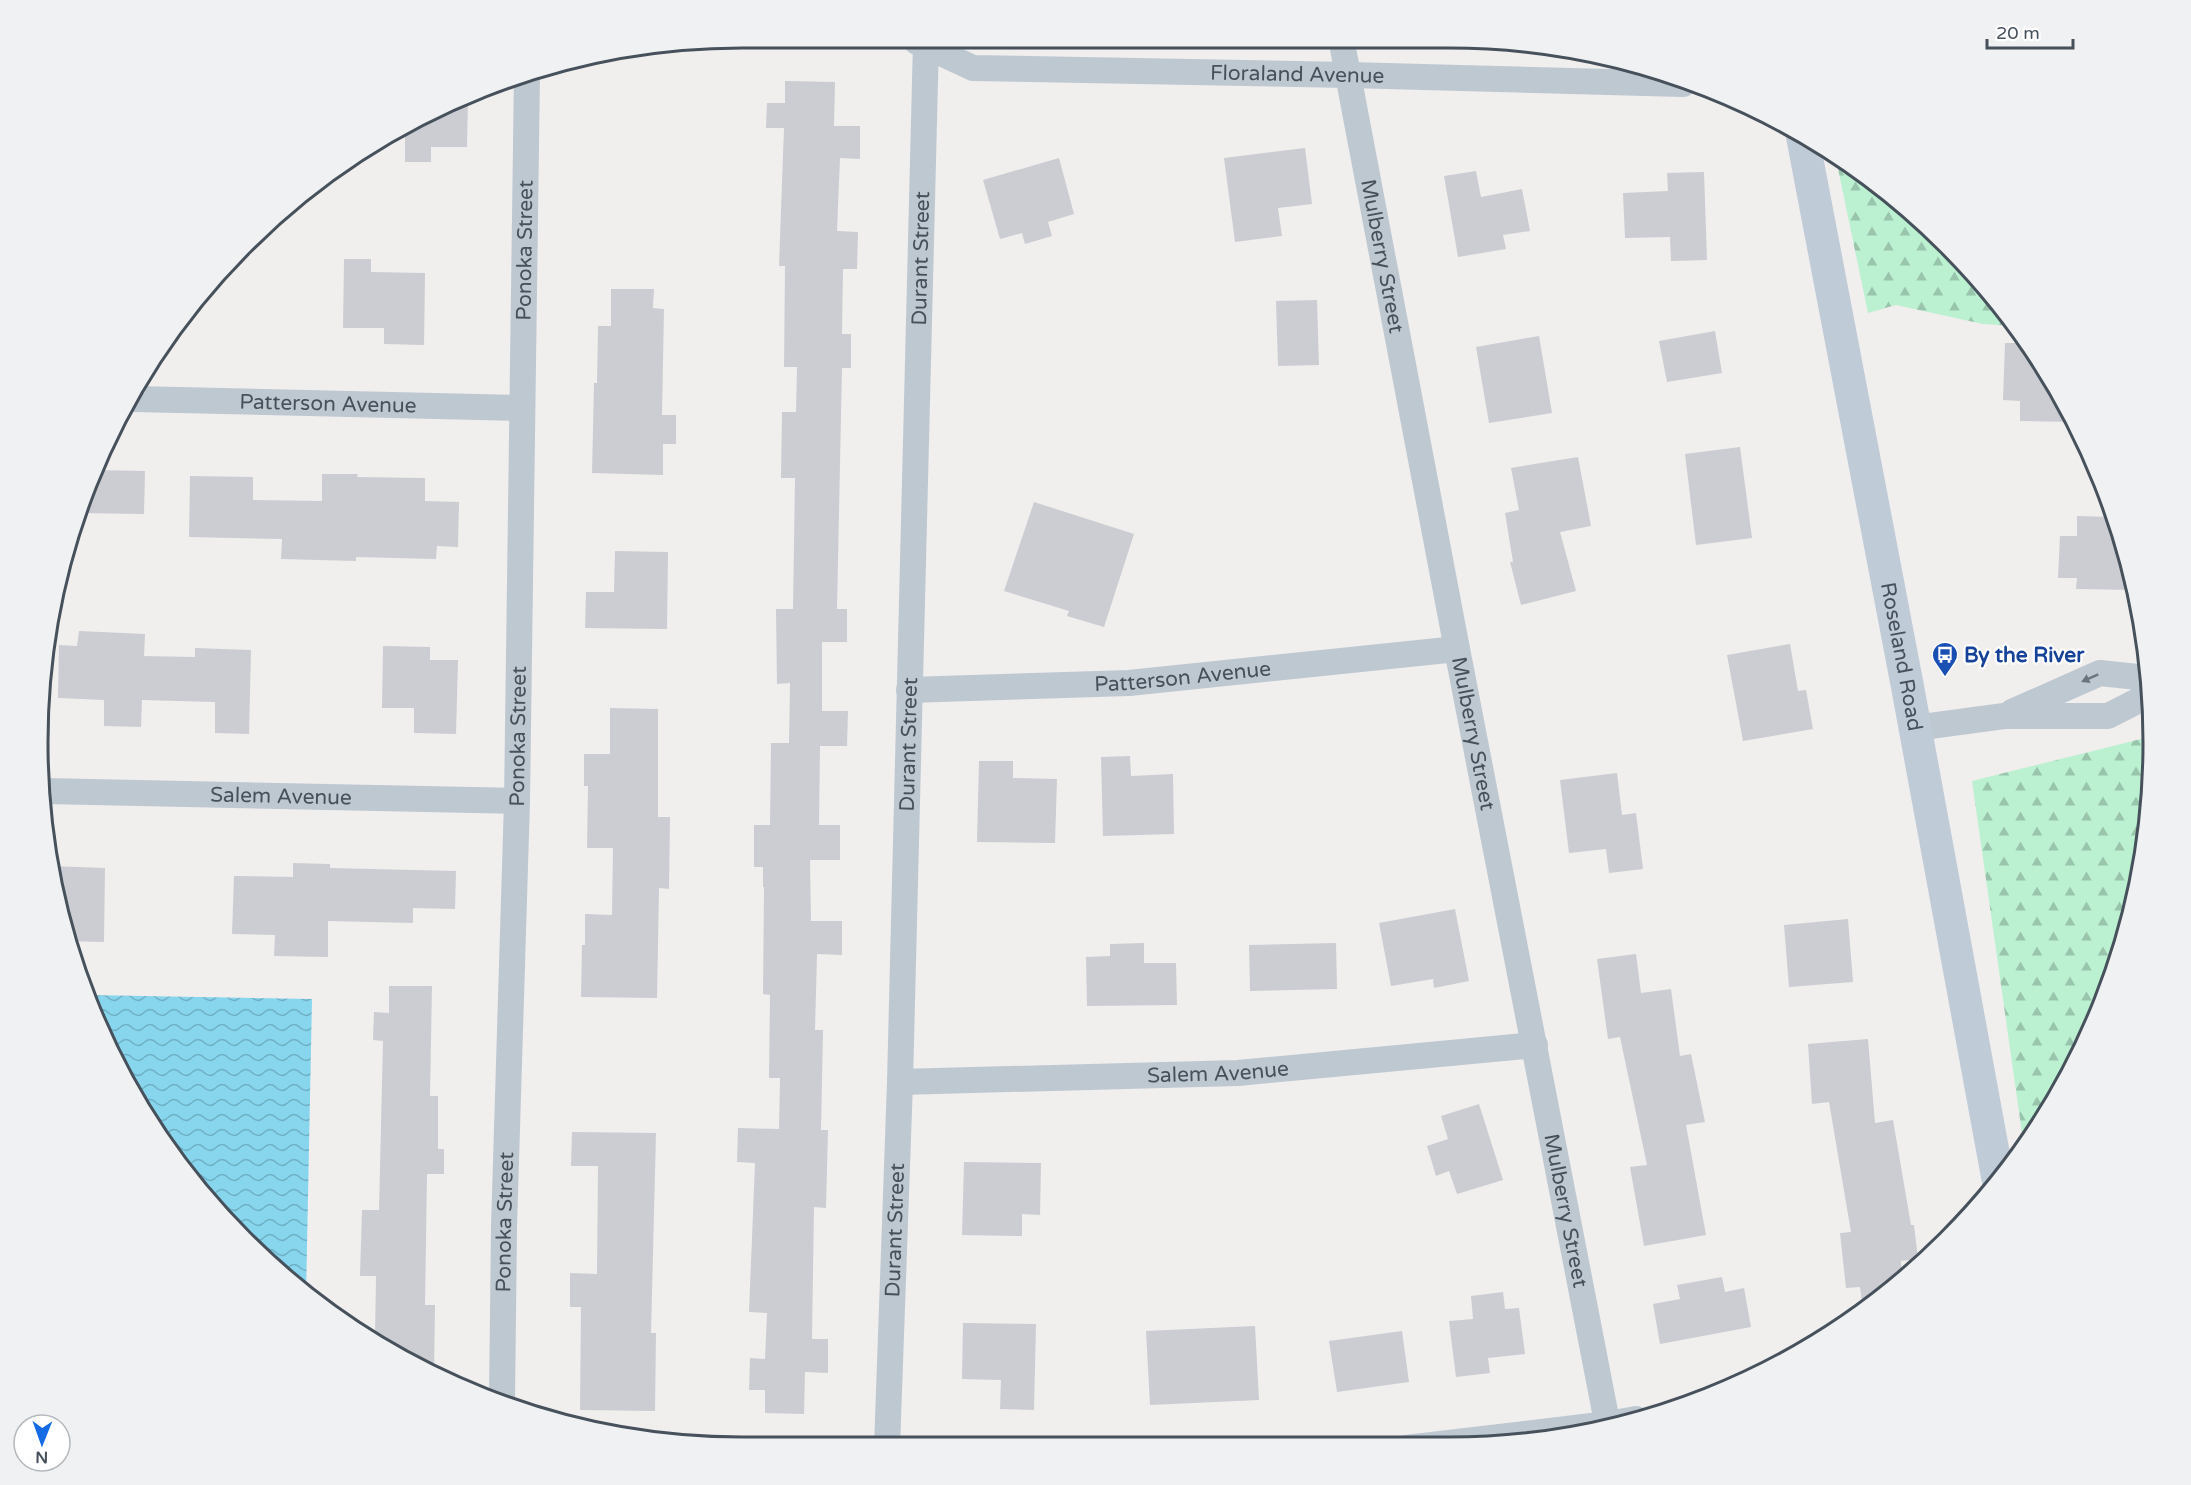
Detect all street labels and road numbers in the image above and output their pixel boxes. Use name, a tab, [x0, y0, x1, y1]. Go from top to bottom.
street label: Floraland Avenue	[1210, 60, 1385, 89]
street label: Mulberry Street	[1355, 177, 1409, 335]
street label: Ponoka Street	[512, 180, 539, 321]
street label: Durant Street	[907, 191, 935, 326]
street label: Patterson Avenue	[239, 389, 417, 419]
street label: Roseland Road	[1875, 580, 1927, 733]
street label: Mulberry Street	[1446, 655, 1500, 813]
street label: Patterson Avenue	[1094, 656, 1272, 697]
street label: Ponoka Street	[505, 666, 532, 807]
street label: Durant Street	[895, 677, 923, 812]
street label: Salem Avenue	[210, 782, 352, 811]
street label: Salem Avenue	[1147, 1056, 1290, 1088]
street label: Mulberry Street	[1538, 1132, 1593, 1290]
street label: Ponoka Street	[491, 1151, 519, 1293]
street label: Durant Street	[880, 1163, 910, 1298]

